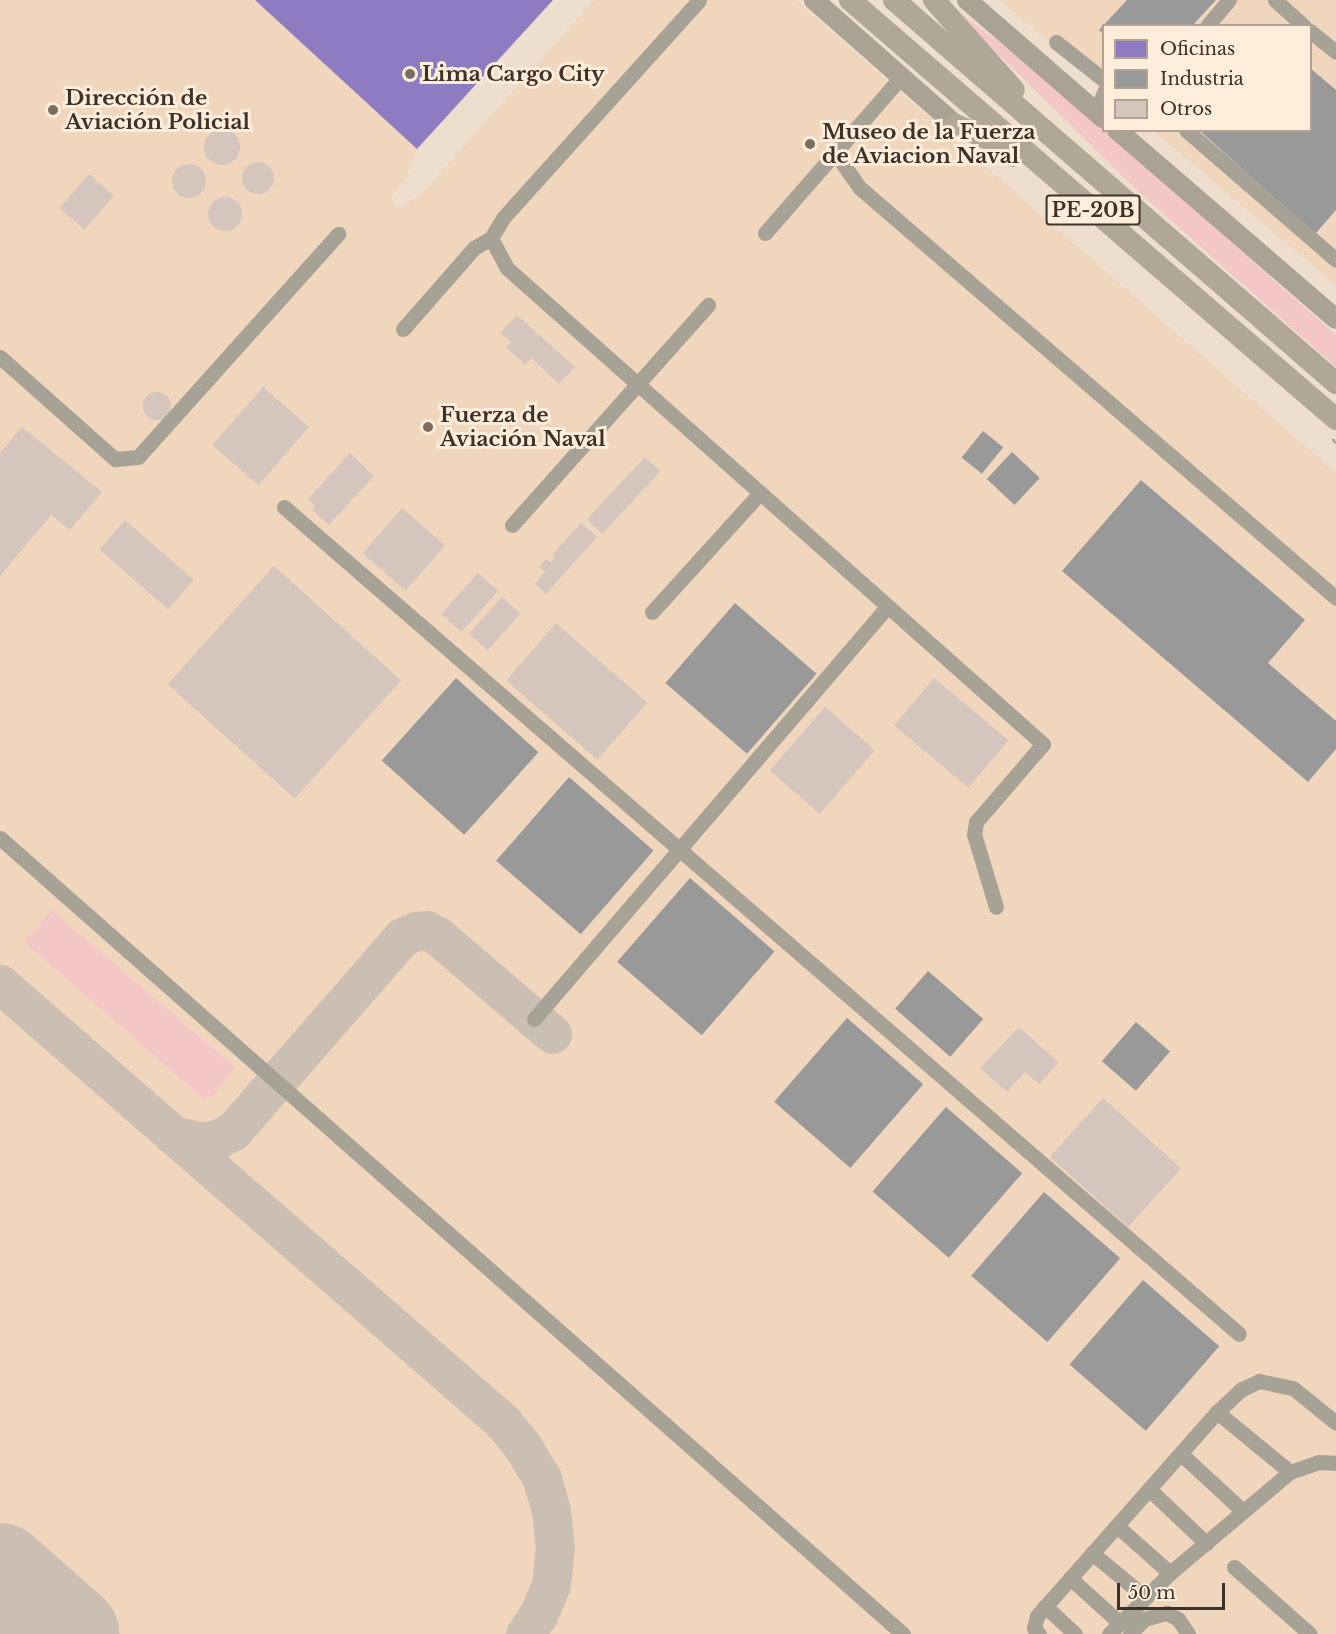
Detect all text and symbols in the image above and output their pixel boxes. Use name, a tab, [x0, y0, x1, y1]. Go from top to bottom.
legend	[1102, 24, 1312, 132]
text: Oficinas	[1160, 38, 1235, 60]
place label: Lima Cargo City	[422, 61, 605, 87]
marker: Lima Cargo City	[403, 67, 417, 81]
text: Industria	[1160, 68, 1244, 90]
place label: Dirección de Aviación Policial	[65, 85, 250, 135]
text: Otros	[1160, 98, 1212, 120]
marker: Dirección de Aviación Policial	[46, 103, 60, 117]
place label: Museo de la Fuerza de Aviacion Naval	[822, 119, 1036, 169]
marker: Museo de la Fuerza de Aviacion Naval	[803, 137, 817, 151]
road number: PE-20B	[1045, 193, 1141, 227]
place label: Fuerza de Aviación Naval	[440, 402, 606, 452]
marker: Fuerza de Aviación Naval	[421, 420, 435, 434]
scale bar	[1120, 1571, 1228, 1609]
text: 50 m	[1128, 1582, 1176, 1604]

